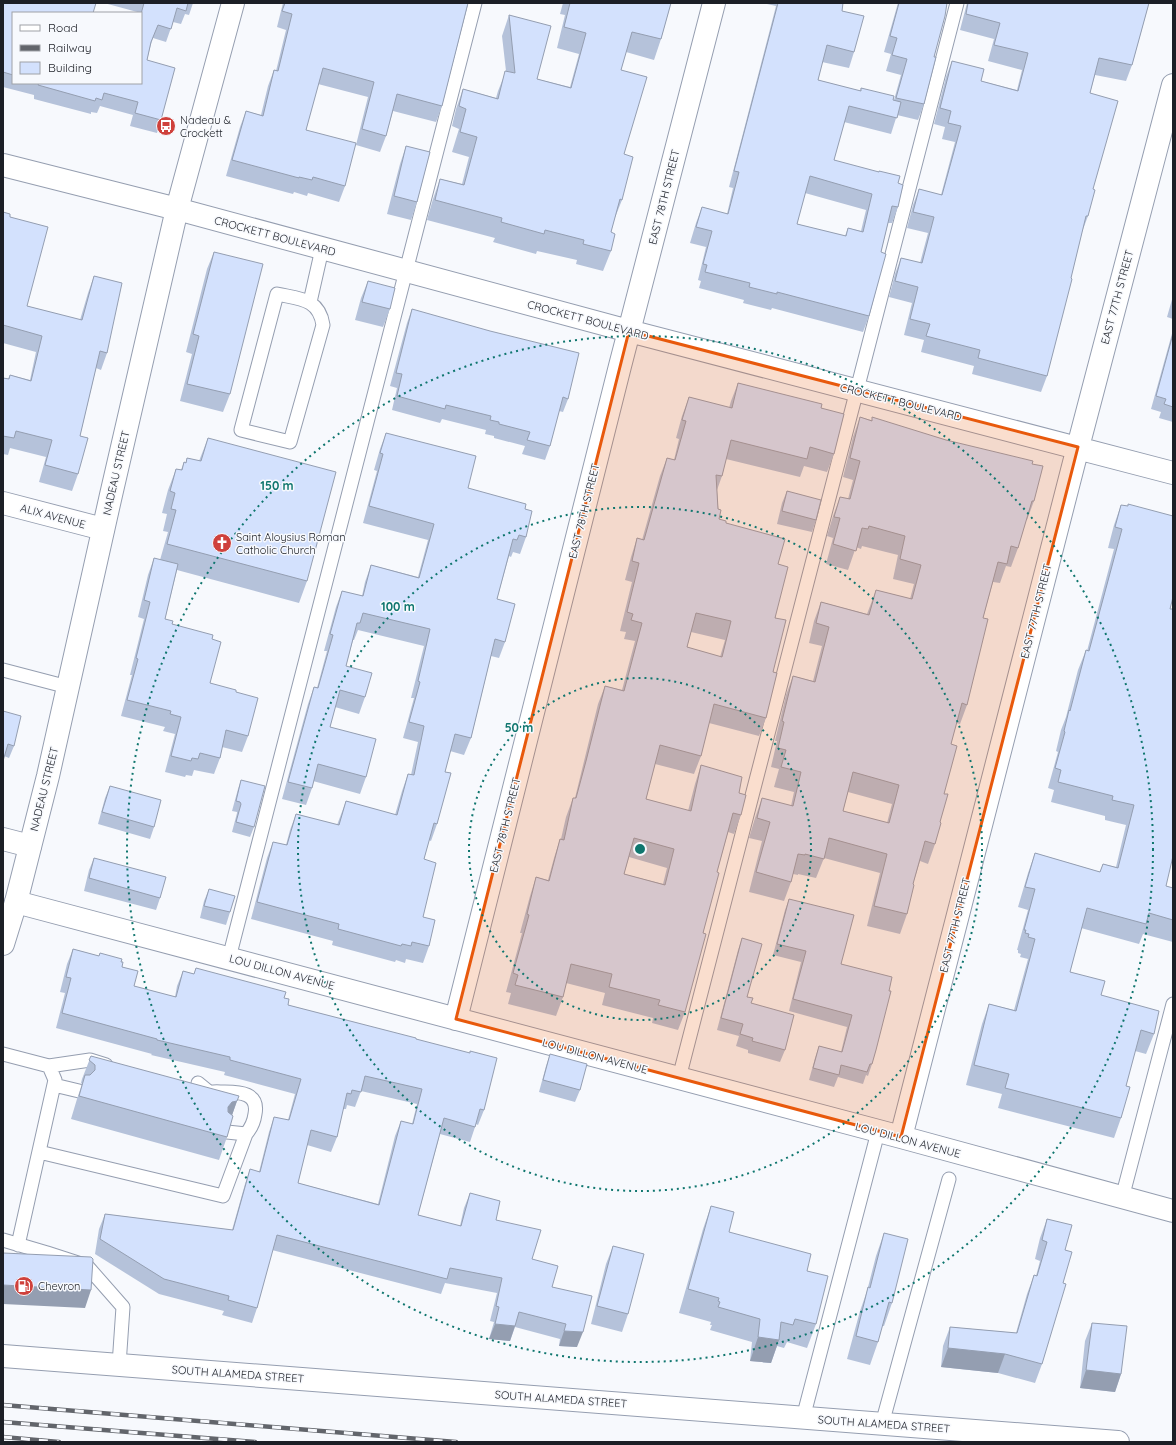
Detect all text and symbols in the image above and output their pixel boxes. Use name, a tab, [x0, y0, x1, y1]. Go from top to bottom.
legend	[12, 12, 142, 84]
text: Road	[48, 20, 78, 35]
text: Railway	[48, 40, 92, 55]
text: Building	[48, 60, 92, 75]
place label: Nadeau & Crockett	[180, 113, 231, 140]
bus stop icon: Nadeau & Crockett	[155, 115, 177, 137]
street label: EAST 78TH STREET	[645, 148, 683, 246]
street label: CROCKETT BOULEVARD	[213, 213, 337, 259]
street label: EAST 77TH STREET	[1098, 248, 1136, 346]
street label: CROCKETT BOULEVARD	[526, 297, 650, 343]
street label: CROCKETT BOULEVARD	[839, 380, 964, 424]
street label: NADEAU STREET	[99, 429, 133, 517]
street label: EAST 78TH STREET	[565, 462, 603, 560]
text: 150 m	[260, 478, 294, 493]
street label: ALIX AVENUE	[19, 501, 87, 531]
place label: Saint Aloysius Roman Catholic Church	[236, 530, 346, 557]
church icon: Saint Aloysius Roman Catholic Church	[211, 532, 233, 554]
street label: EAST 77TH STREET	[1017, 562, 1055, 660]
text: 100 m	[381, 599, 415, 614]
text: 50 m	[505, 720, 533, 735]
street label: NADEAU STREET	[27, 745, 61, 833]
street label: EAST 78TH STREET	[486, 776, 524, 874]
centre of rings	[633, 842, 647, 856]
street label: EAST 77TH STREET	[936, 876, 974, 974]
street label: LOU DILLON AVENUE	[228, 951, 336, 993]
street label: LOU DILLON AVENUE	[541, 1035, 649, 1077]
street label: LOU DILLON AVENUE	[854, 1119, 962, 1161]
fuel station icon: Chevron	[13, 1275, 35, 1297]
place label: Chevron	[38, 1279, 80, 1293]
street label: SOUTH ALAMEDA STREET	[171, 1362, 305, 1386]
street label: SOUTH ALAMEDA STREET	[494, 1387, 628, 1411]
street label: SOUTH ALAMEDA STREET	[817, 1412, 951, 1436]

